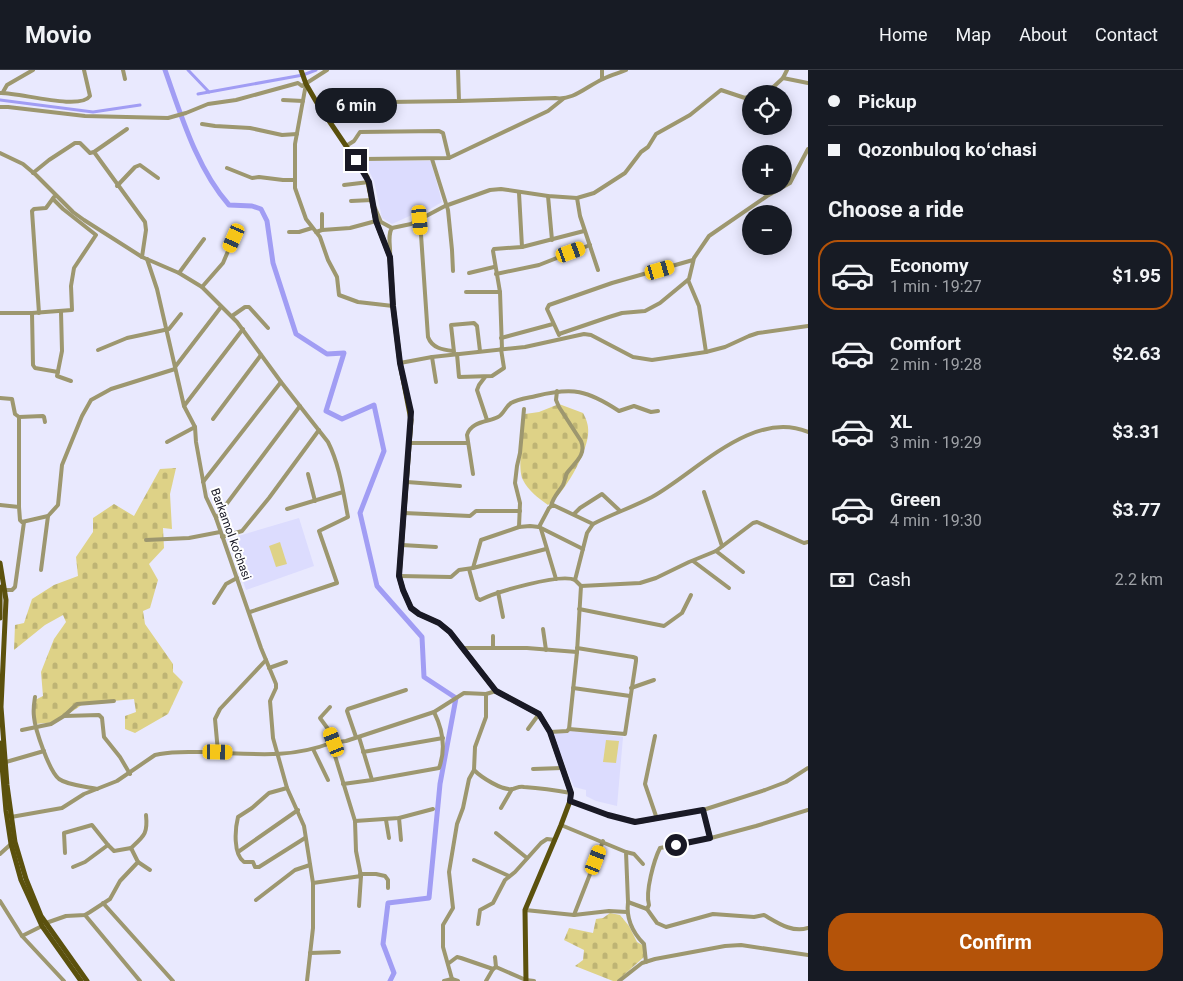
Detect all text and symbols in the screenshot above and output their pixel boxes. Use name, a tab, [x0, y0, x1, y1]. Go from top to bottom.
text: Movio	[25, 21, 91, 49]
text: Home	[879, 24, 928, 45]
text: Map	[956, 24, 991, 45]
text: About	[1019, 24, 1067, 45]
text: Contact	[1095, 24, 1158, 45]
map controls	[742, 85, 792, 255]
button: locate	[742, 85, 792, 135]
callout: 6 min	[315, 88, 397, 122]
text: Pickup	[858, 90, 917, 113]
text: 6 min	[336, 96, 376, 115]
text: Qozonbuloq koʻchasi	[858, 138, 1037, 161]
button: +	[742, 145, 792, 195]
route end	[345, 149, 367, 171]
text: Choose a ride	[828, 197, 964, 222]
car	[411, 204, 428, 236]
button: −	[742, 205, 792, 255]
car	[221, 221, 246, 255]
car	[554, 240, 587, 264]
icon: car	[830, 253, 875, 298]
text: Economy	[890, 254, 969, 277]
car	[643, 259, 676, 281]
text: $1.95	[1112, 264, 1161, 287]
text: 1 min · 19:27	[890, 277, 982, 296]
icon: car	[830, 331, 875, 376]
text: Comfort	[890, 332, 961, 355]
text: $2.63	[1112, 342, 1161, 365]
text: 2 min · 19:28	[890, 355, 982, 374]
icon: car	[830, 409, 875, 454]
text: XL	[890, 410, 912, 433]
text: $3.31	[1112, 420, 1161, 443]
text: 3 min · 19:29	[890, 433, 982, 452]
street label: Barkamol ko'chasi	[208, 486, 254, 582]
icon: car	[830, 487, 875, 532]
text: Green	[890, 488, 941, 511]
text: $3.77	[1112, 498, 1161, 521]
text: 4 min · 19:30	[890, 511, 982, 530]
icon: cash	[828, 566, 856, 594]
text: Cash	[868, 568, 911, 591]
text: 2.2 km	[1115, 570, 1163, 589]
car	[321, 725, 346, 759]
car	[202, 744, 233, 760]
route start	[665, 834, 687, 856]
car	[583, 843, 608, 877]
button: Confirm	[828, 913, 1163, 971]

